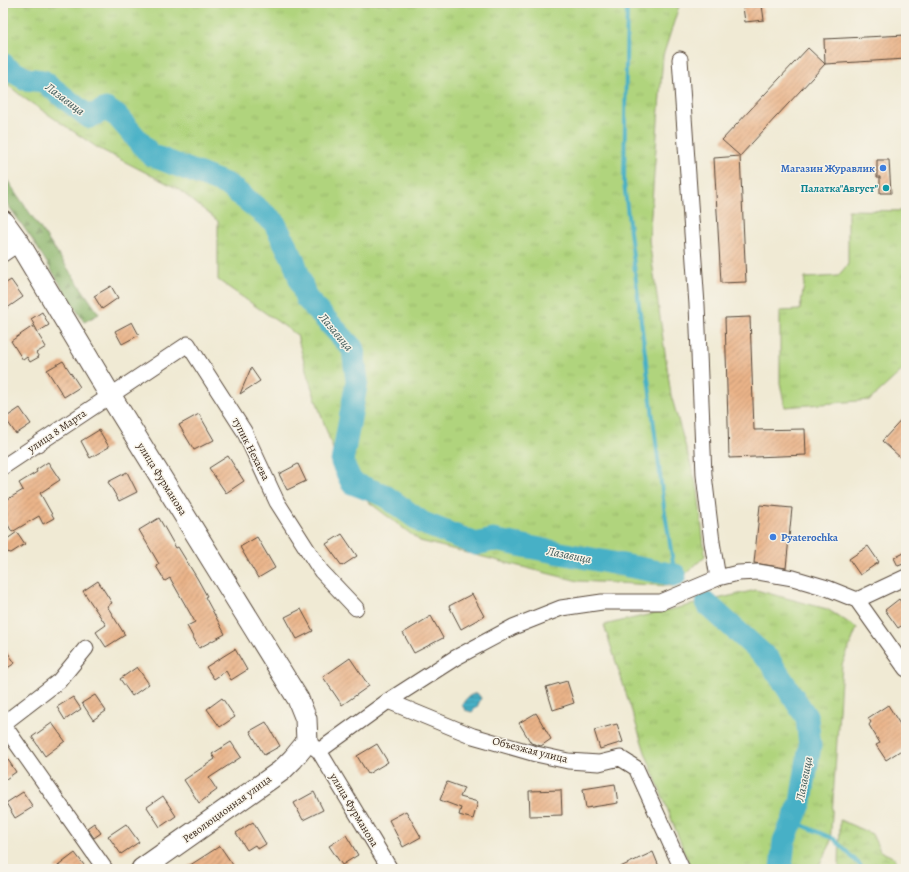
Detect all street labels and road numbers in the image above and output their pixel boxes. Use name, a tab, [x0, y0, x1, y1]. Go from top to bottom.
street label: улица 8 Марта	[24, 405, 90, 457]
street label: тупик Нехаева	[229, 415, 274, 484]
street label: улица Фурманова	[133, 439, 191, 519]
street label: Объезжая улица	[491, 733, 570, 767]
street label: улица Фурманова	[326, 770, 382, 850]
street label: Революционная улица	[180, 771, 275, 846]

